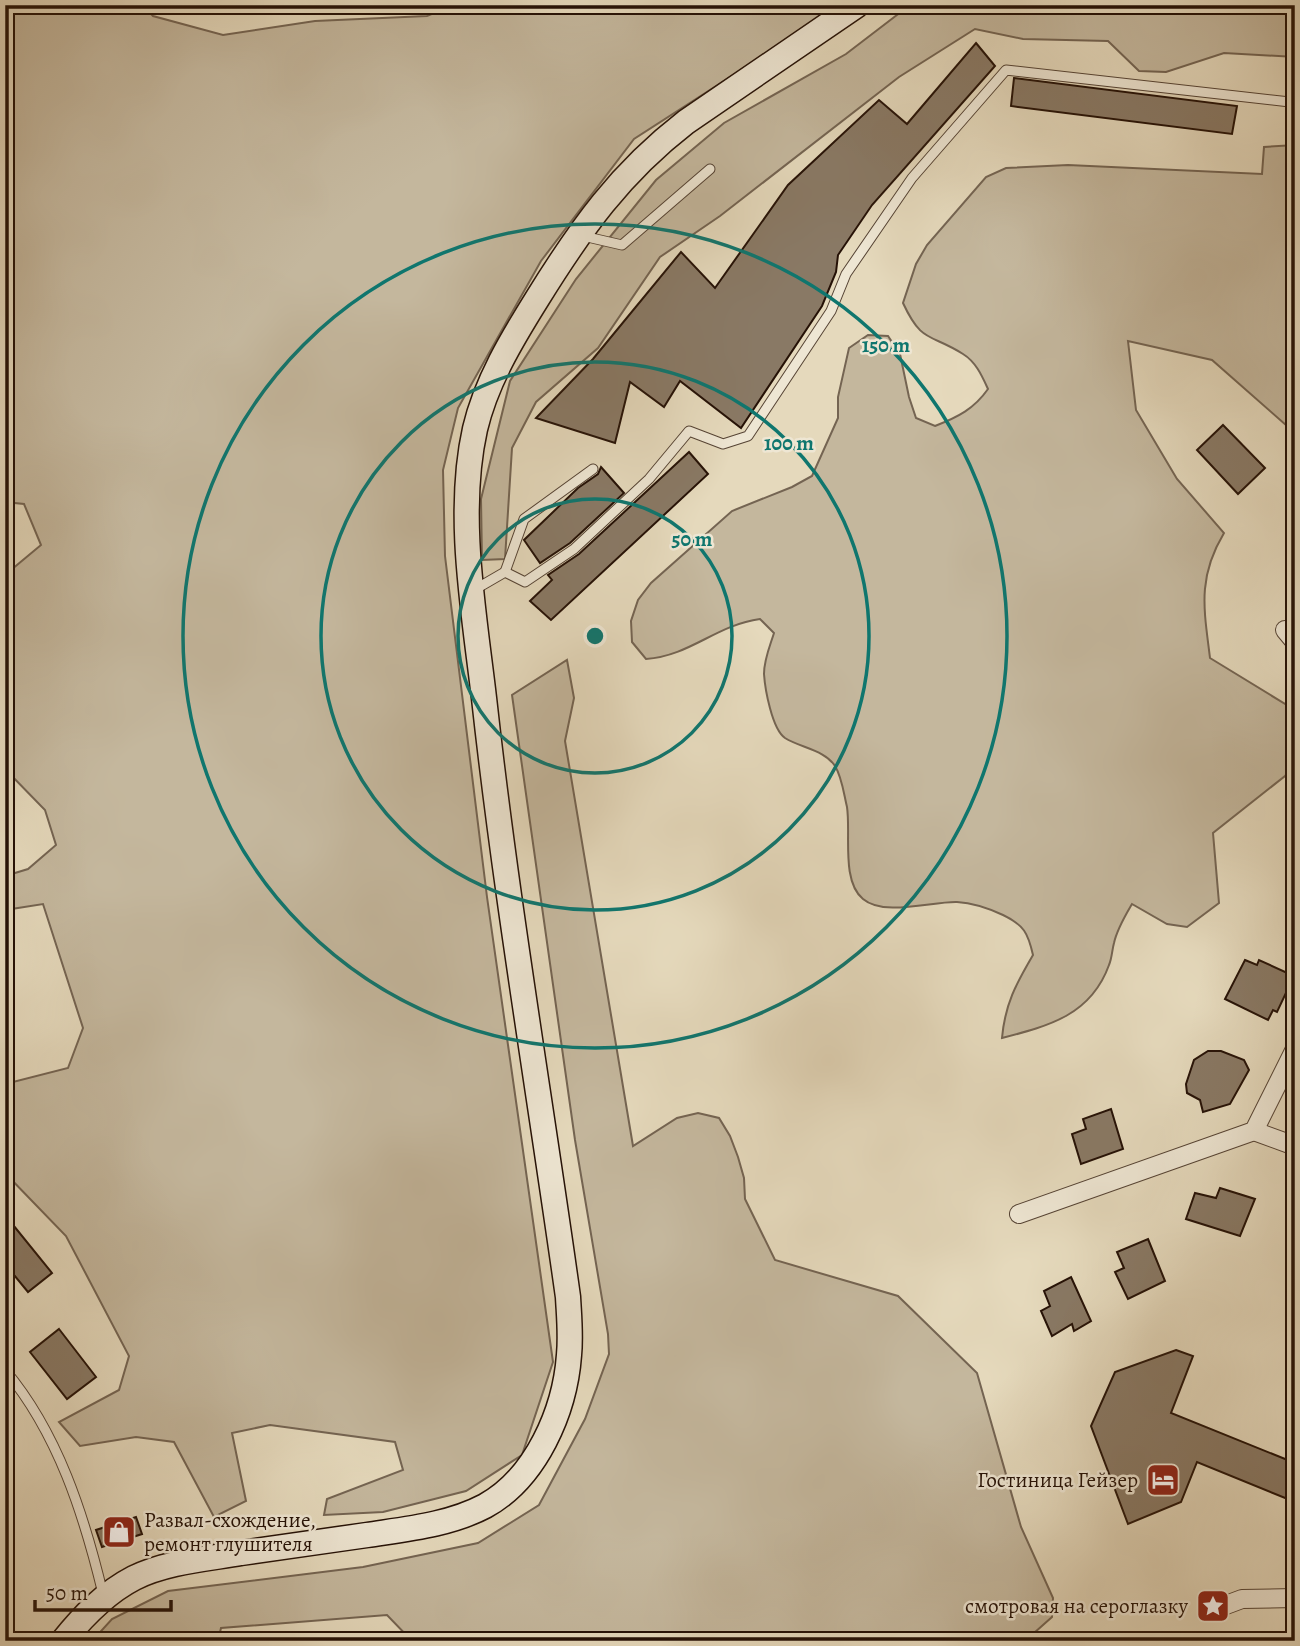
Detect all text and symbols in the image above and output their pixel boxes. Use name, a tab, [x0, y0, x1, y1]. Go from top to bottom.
text: 150 m	[862, 331, 911, 359]
text: 100 m	[764, 429, 814, 457]
text: 50 m	[672, 525, 713, 553]
centre of rings	[583, 624, 607, 648]
hotel icon: Гостиница Гейзер	[1144, 1461, 1182, 1499]
place label: Гостиница Гейзер	[977, 1466, 1138, 1494]
place label: Развал-схождение, ремонт глушителя	[144, 1506, 316, 1558]
shop icon: Развал-схождение, ремонт глушителя	[100, 1513, 138, 1551]
scale bar	[35, 1569, 172, 1613]
text: 50 m	[46, 1579, 88, 1607]
place icon: смотровая на сероглазку	[1194, 1587, 1232, 1625]
place label: смотровая на сероглазку	[965, 1592, 1188, 1620]

